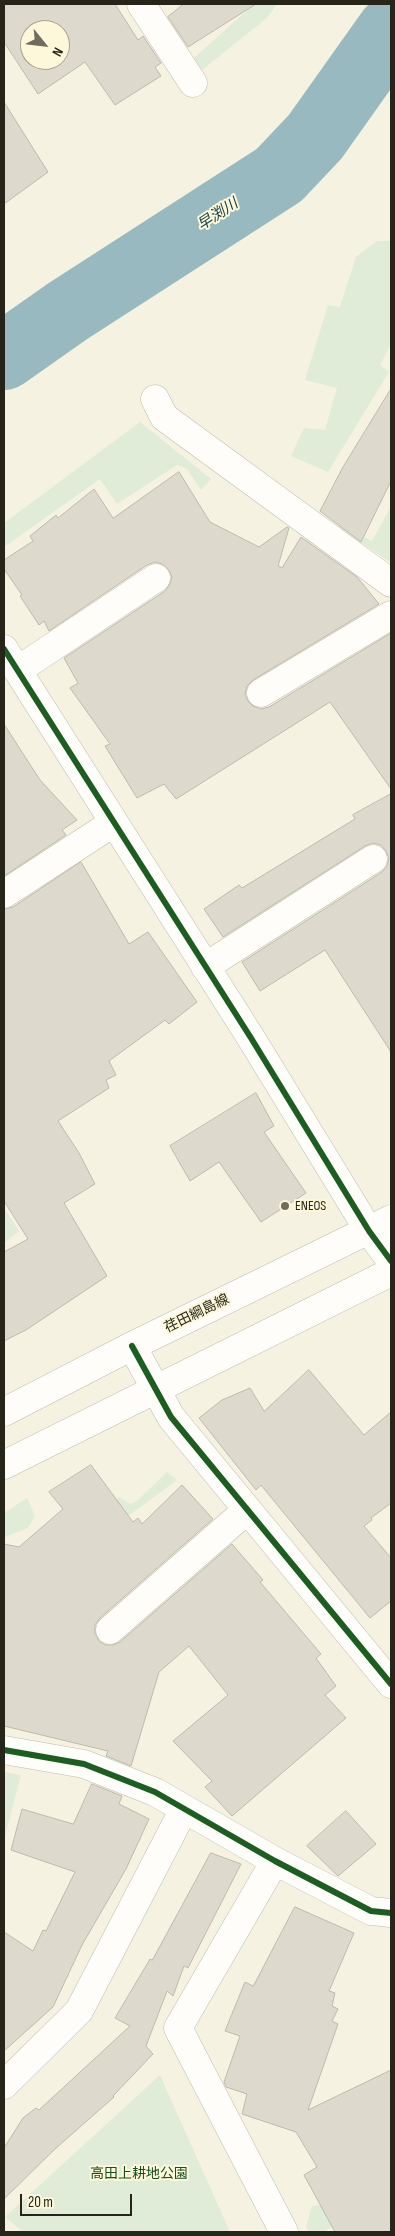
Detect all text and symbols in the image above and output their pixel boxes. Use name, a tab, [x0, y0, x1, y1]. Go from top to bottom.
north arrow	[20, 20, 70, 70]
text: N	[48, 45, 67, 59]
water label: 早渕川	[194, 195, 242, 235]
place label: ENEOS	[295, 1198, 326, 1214]
marker: ENEOS	[279, 1200, 291, 1212]
street label: 荏田綱島線	[162, 1291, 232, 1337]
park label: 高田上耕地公園	[90, 2166, 188, 2182]
scale bar	[22, 2184, 135, 2216]
text: 20 m	[28, 2193, 53, 2212]

